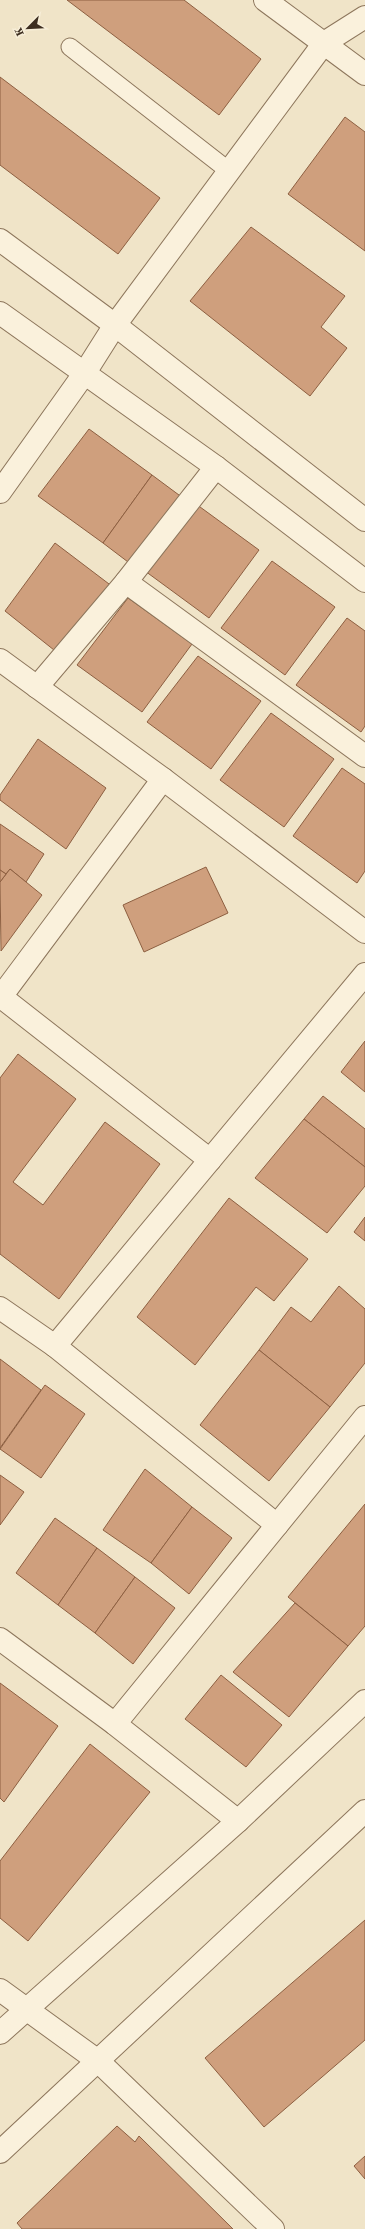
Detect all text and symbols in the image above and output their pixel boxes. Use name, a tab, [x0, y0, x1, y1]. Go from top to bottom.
north arrow	[8, 8, 48, 48]
text: K	[11, 25, 28, 38]

